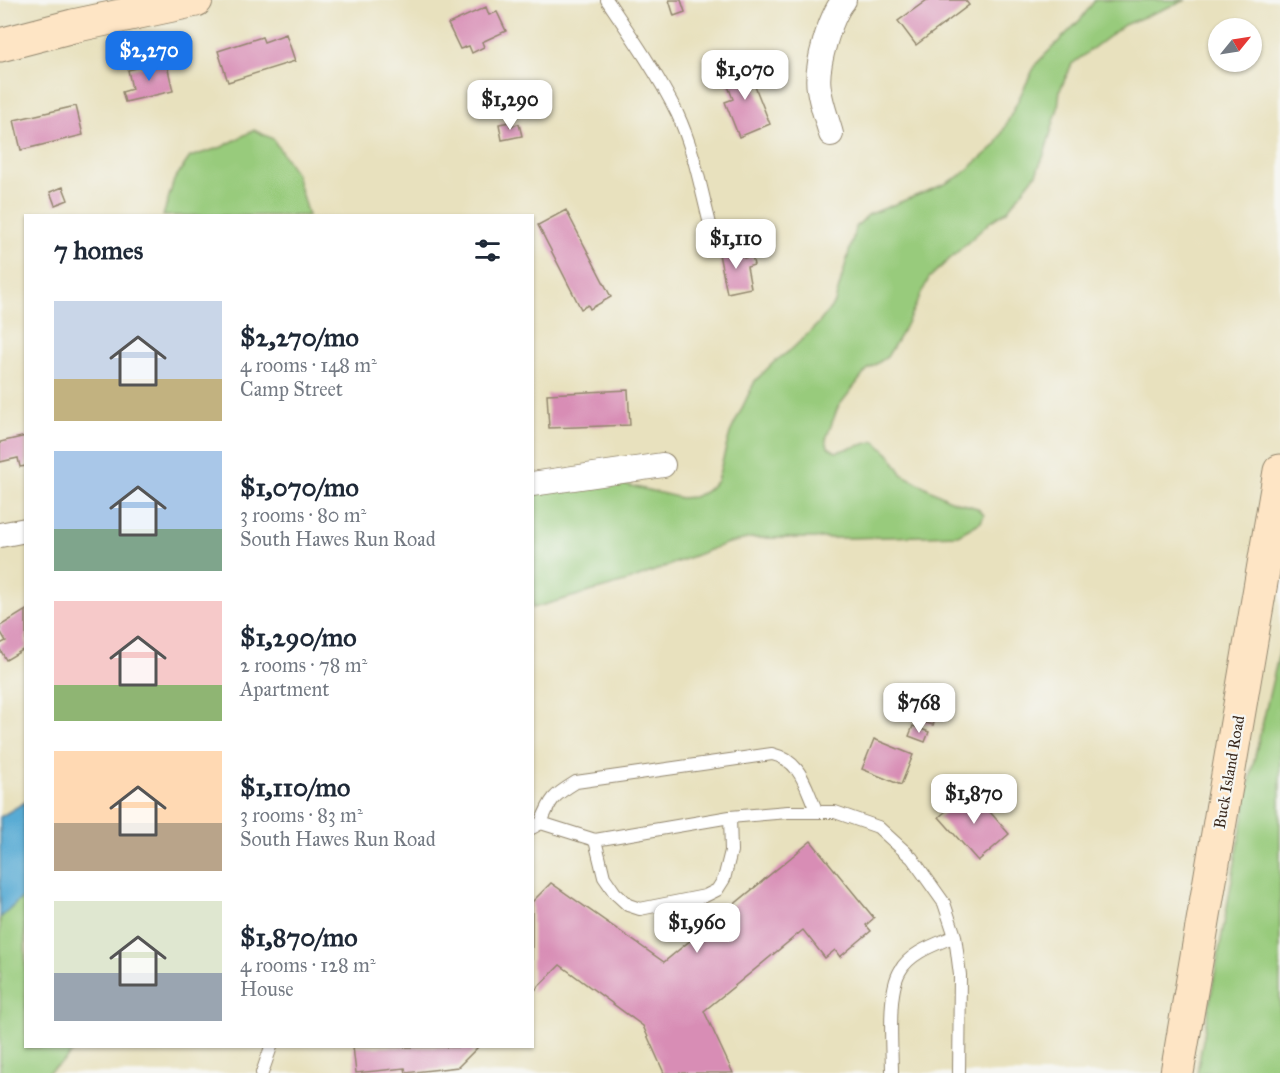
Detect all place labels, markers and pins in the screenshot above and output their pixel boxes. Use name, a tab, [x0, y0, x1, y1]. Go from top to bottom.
pin: $2,270	[100, 31, 198, 82]
pin: $1,070	[696, 50, 794, 101]
pin: $1,290	[461, 80, 559, 131]
pin: $1,110	[687, 219, 785, 270]
pin: $768	[883, 683, 955, 734]
pin: $1,870	[925, 774, 1023, 825]
pin: $1,960	[648, 903, 746, 954]

